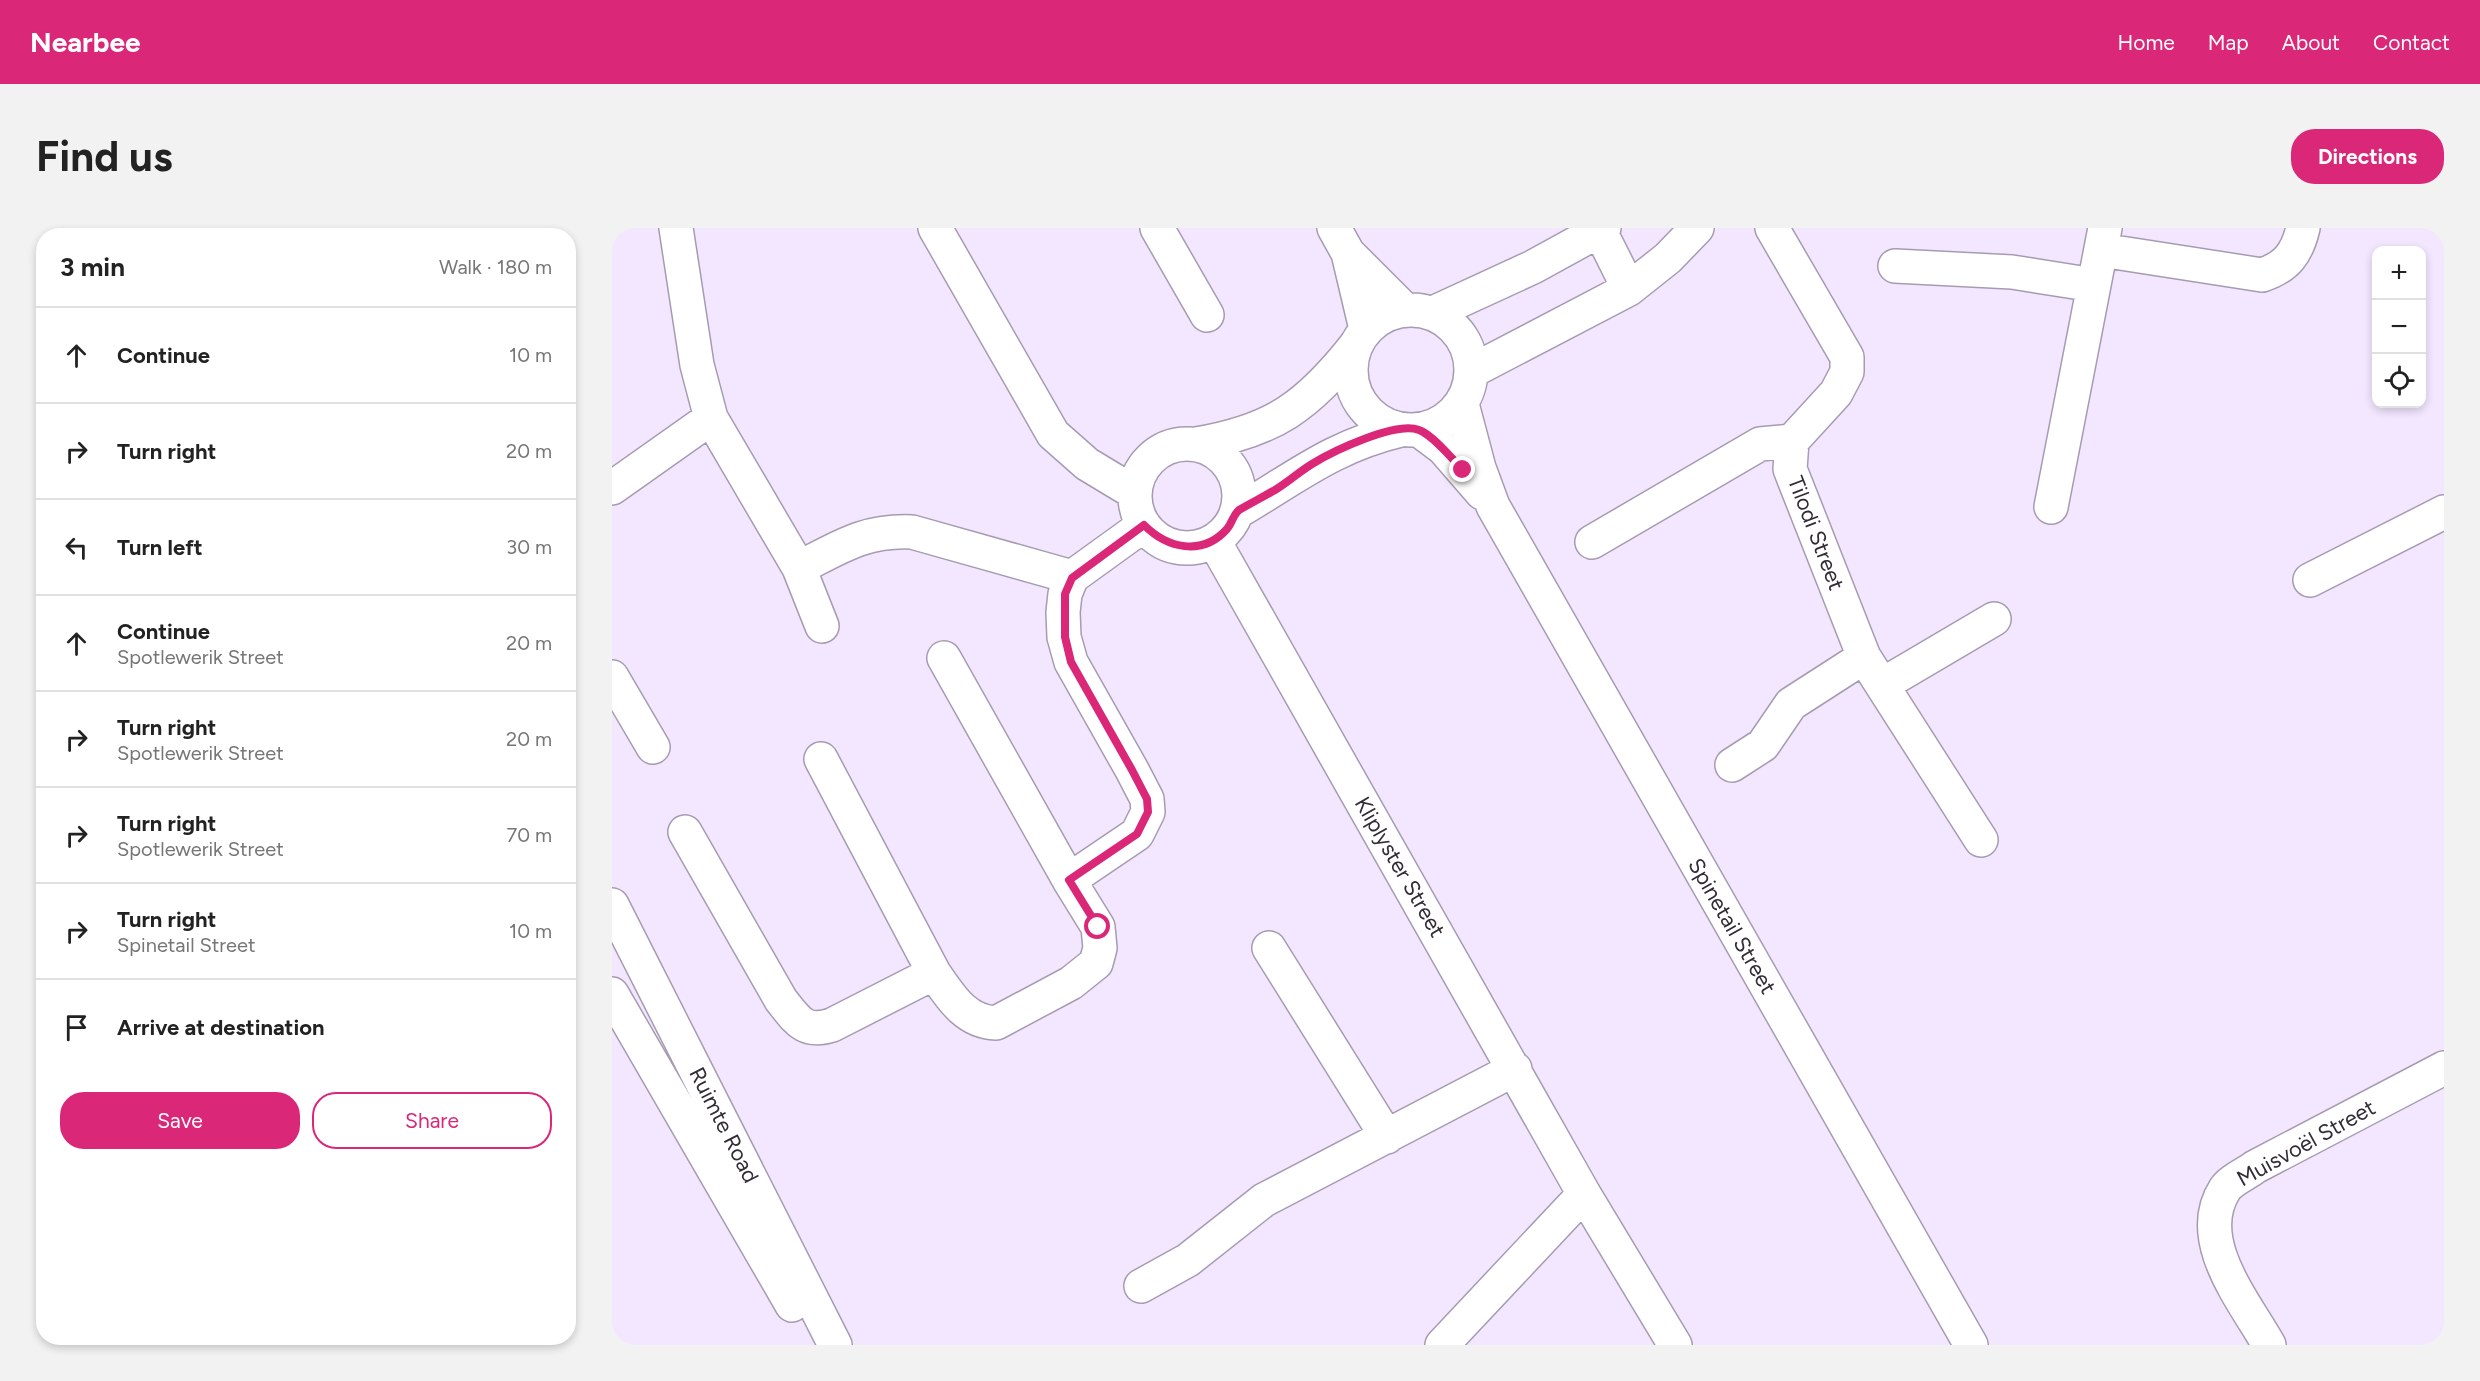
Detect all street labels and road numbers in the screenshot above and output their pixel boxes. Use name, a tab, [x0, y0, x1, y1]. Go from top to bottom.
street label: Tilodi Street	[1782, 472, 1850, 594]
street label: Kliplyster Street	[1349, 792, 1451, 942]
street label: Spinetail Street	[1682, 853, 1782, 999]
street label: Ruimte Road	[683, 1063, 765, 1187]
street label: Muisvoël Street	[2232, 1094, 2380, 1192]

